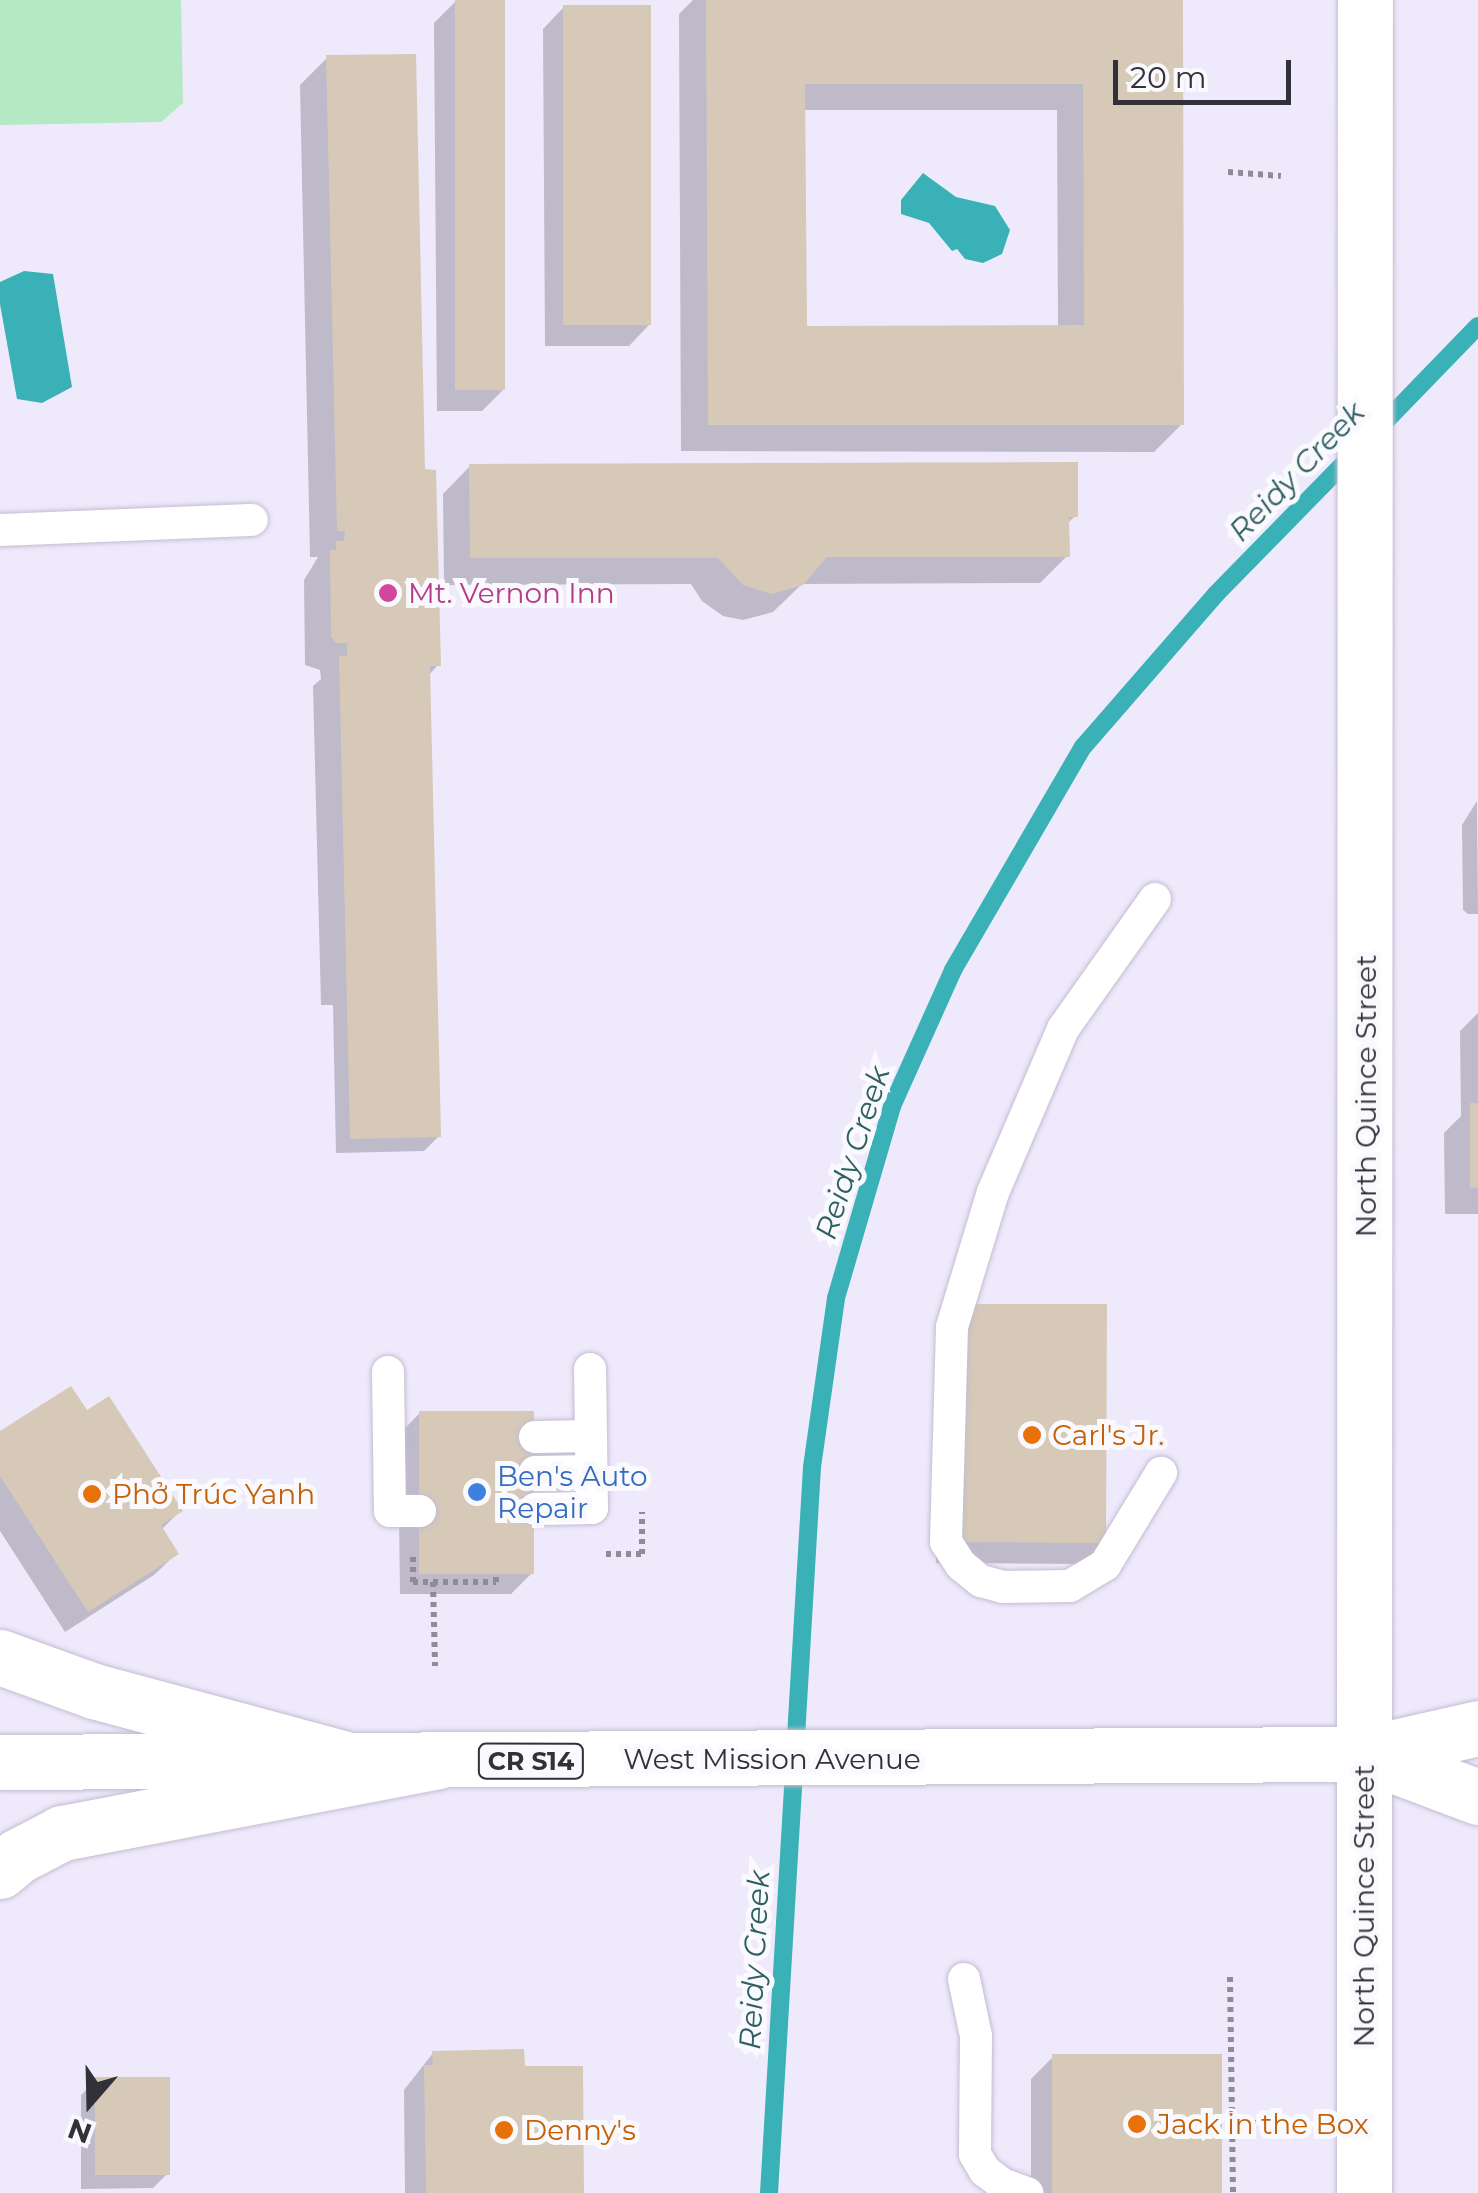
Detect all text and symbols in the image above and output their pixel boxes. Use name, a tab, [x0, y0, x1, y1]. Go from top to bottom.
scale bar	[1118, 40, 1296, 102]
text: 20 m	[1130, 59, 1207, 96]
water label: Reidy Creek	[1222, 395, 1372, 549]
place label: Mt. Vernon Inn	[408, 576, 615, 610]
marker: Mt. Vernon Inn	[377, 582, 399, 604]
street label: North Quince Street	[1349, 955, 1383, 1237]
water label: Reidy Creek	[808, 1062, 898, 1244]
place label: Carl's Jr.	[1052, 1418, 1164, 1452]
marker: Carl's Jr.	[1021, 1424, 1043, 1446]
place label: Ben's Auto Repair	[497, 1459, 648, 1525]
place label: Phở Trúc Yanh	[112, 1477, 315, 1511]
marker: Ben's Auto Repair	[466, 1481, 488, 1503]
marker: Phở Trúc Yanh	[81, 1483, 103, 1505]
road number: CR S14	[476, 1741, 586, 1781]
street label: West Mission Avenue	[623, 1742, 921, 1776]
street label: North Quince Street	[1347, 1765, 1381, 2047]
water label: Reidy Creek	[732, 1869, 778, 2051]
north arrow	[40, 2053, 140, 2153]
place label: Jack in the Box	[1157, 2107, 1369, 2141]
text: N	[63, 2111, 96, 2151]
place label: Denny's	[524, 2113, 636, 2147]
marker: Jack in the Box	[1126, 2113, 1148, 2135]
marker: Denny's	[493, 2119, 515, 2141]

